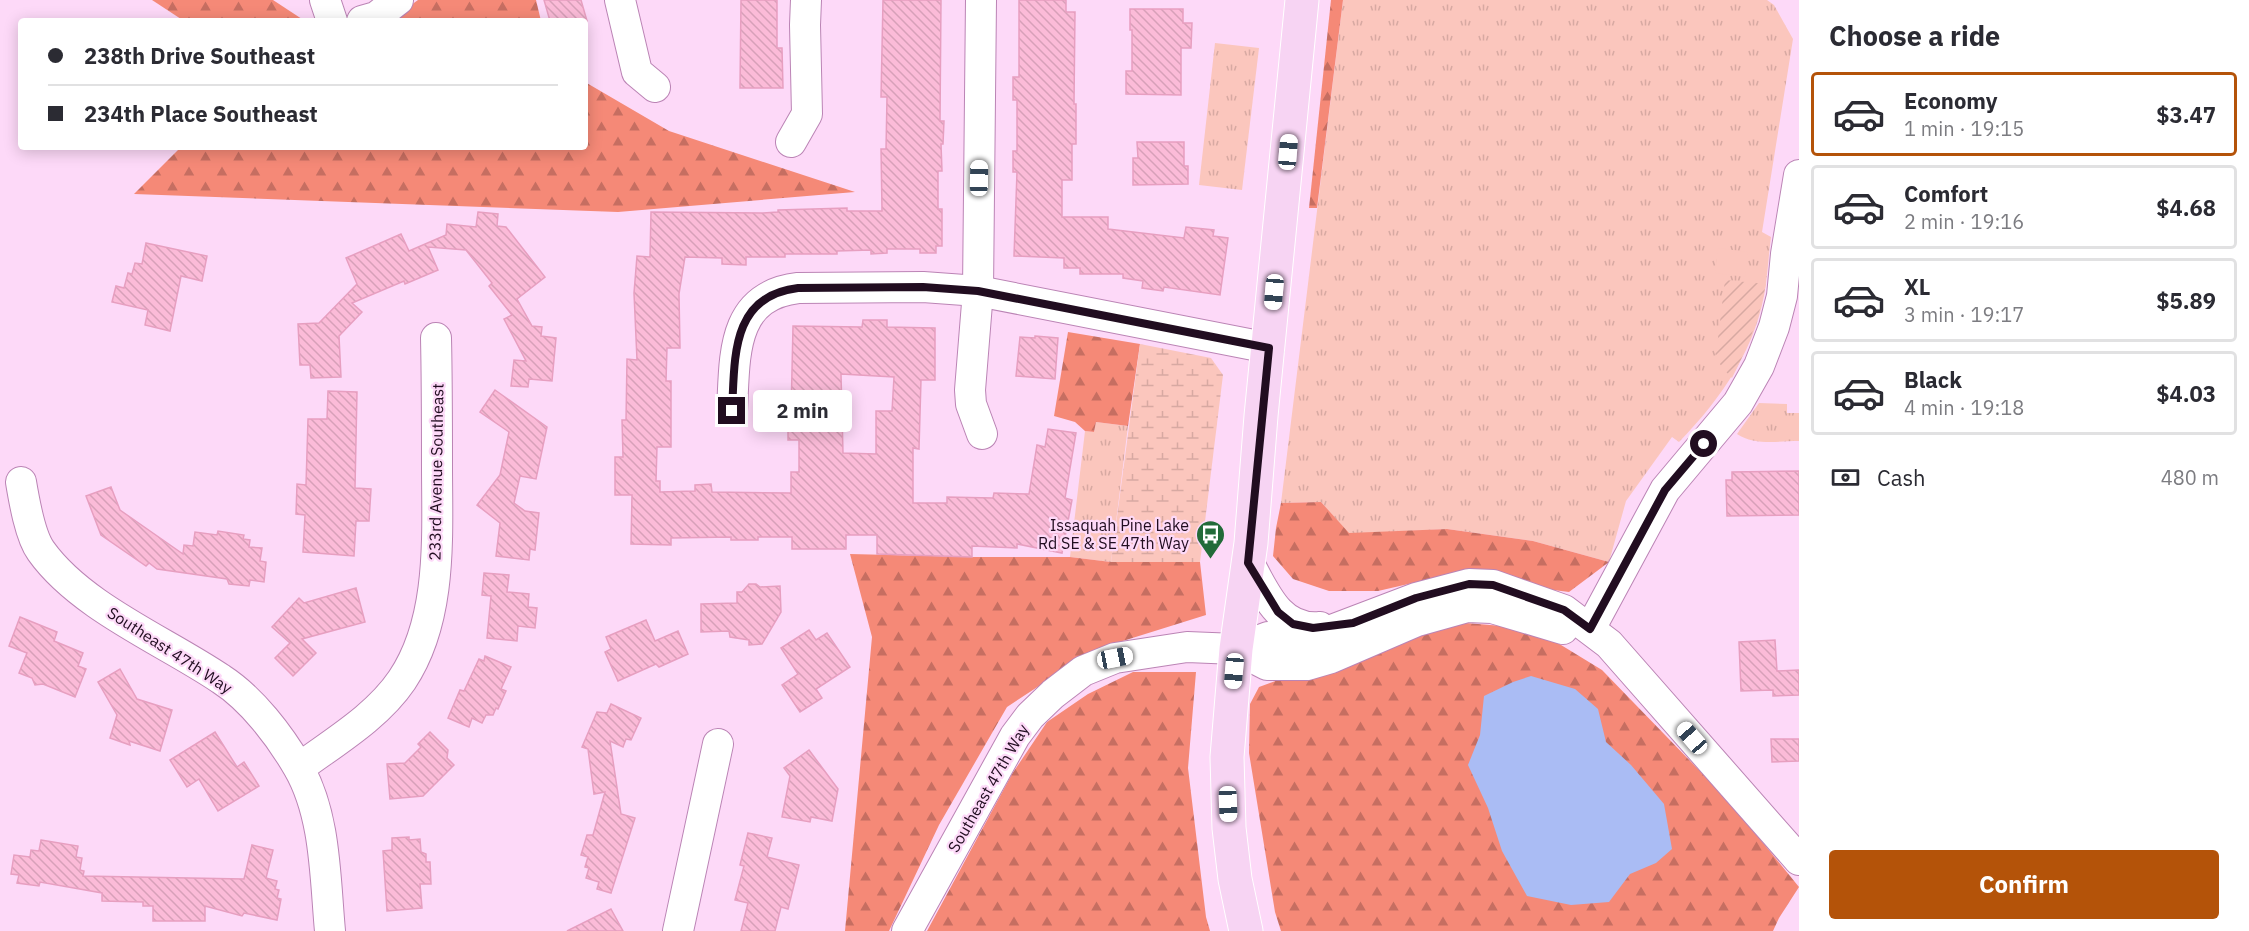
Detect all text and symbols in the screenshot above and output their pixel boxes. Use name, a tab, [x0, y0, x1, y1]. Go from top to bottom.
text: Choose a ride	[1829, 18, 2000, 53]
text: 238th Drive Southeast	[84, 41, 315, 70]
text: Economy	[1904, 86, 1998, 115]
icon: car	[1832, 87, 1886, 141]
text: 234th Place Southeast	[84, 99, 318, 128]
text: $3.47	[2156, 100, 2216, 129]
text: 1 min · 19:15	[1904, 115, 2024, 142]
car	[1277, 133, 1299, 171]
car	[970, 160, 988, 196]
text: Comfort	[1904, 179, 1988, 208]
icon: car	[1832, 180, 1886, 234]
text: $4.68	[2156, 193, 2216, 222]
text: 2 min · 19:16	[1904, 208, 2024, 235]
text: XL	[1904, 272, 1930, 301]
car	[1263, 273, 1285, 311]
icon: car	[1832, 273, 1886, 327]
text: $5.89	[2156, 286, 2216, 315]
text: 3 min · 19:17	[1904, 301, 2024, 328]
text: Black	[1904, 365, 1962, 394]
icon: car	[1832, 366, 1886, 420]
text: $4.03	[2156, 379, 2216, 408]
street label: 233rd Avenue Southeast	[424, 383, 448, 561]
callout: 2 min	[753, 390, 852, 432]
text: 4 min · 19:18	[1904, 394, 2024, 421]
route end	[718, 397, 745, 424]
text: 2 min	[776, 397, 829, 424]
route start	[1690, 430, 1717, 457]
icon: cash	[1829, 461, 1862, 494]
text: Cash	[1877, 463, 1926, 492]
text: 480 m	[2161, 464, 2219, 491]
place label: Issaquah Pine Lake Rd SE & SE 47th Way	[1038, 515, 1189, 553]
bus stop icon: Issaquah Pine Lake Rd SE & SE 47th Way	[1194, 518, 1226, 560]
street label: Southeast 47th Way	[104, 602, 236, 698]
car	[1096, 646, 1134, 670]
car	[1223, 652, 1245, 690]
car	[1673, 719, 1711, 757]
street label: Southeast 47th Way	[943, 720, 1033, 856]
car	[1218, 786, 1238, 822]
button: Confirm	[1829, 850, 2219, 919]

